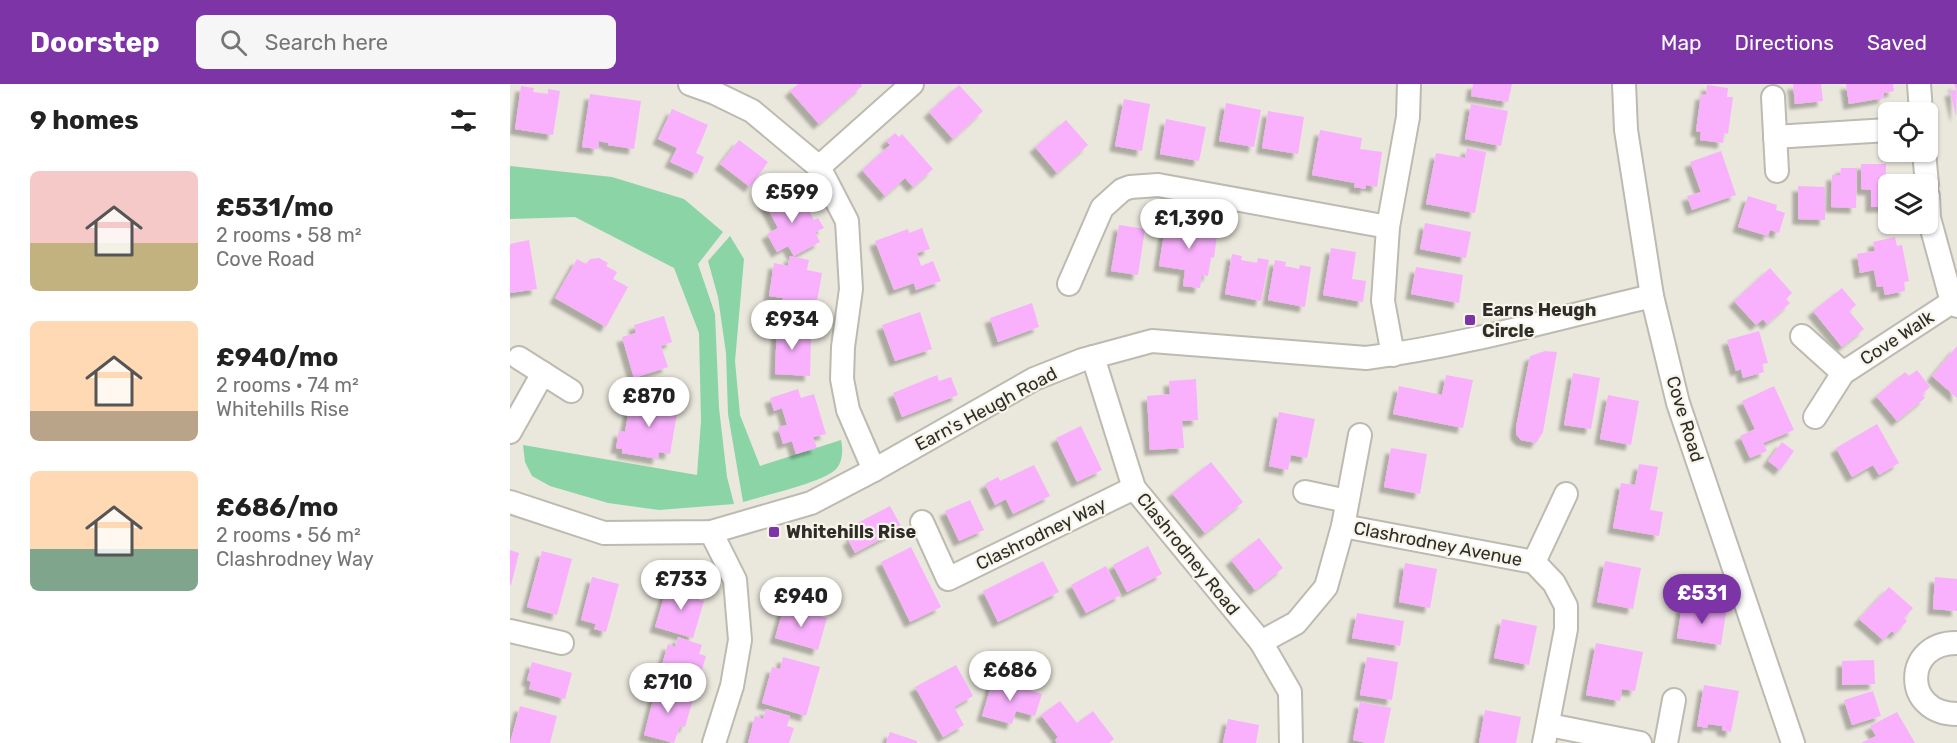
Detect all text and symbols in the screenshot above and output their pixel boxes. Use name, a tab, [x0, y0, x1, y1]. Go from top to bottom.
search box	[196, 15, 616, 69]
text: Doorstep	[30, 26, 160, 59]
icon: search	[217, 26, 250, 59]
text: Search here	[265, 29, 388, 56]
text: Map	[1661, 30, 1702, 55]
text: Directions	[1735, 30, 1834, 55]
text: Saved	[1867, 30, 1927, 55]
map controls	[1878, 102, 1938, 234]
button: locate	[1878, 102, 1938, 162]
icon: filters	[447, 104, 480, 137]
text: 9 homes	[30, 105, 139, 136]
pin: £599	[756, 173, 828, 224]
button: layers	[1878, 174, 1938, 234]
text: £599	[766, 180, 818, 204]
text: £531/mo	[216, 192, 334, 223]
icon: home	[78, 195, 150, 267]
pin: £1,390	[1140, 199, 1238, 250]
text: £1,390	[1154, 206, 1224, 230]
text: 2 rooms · 58 m²	[216, 223, 362, 247]
text: Cove Road	[216, 247, 315, 271]
place label: Earns Heugh Circle	[1482, 299, 1596, 342]
pin: £934	[756, 300, 828, 351]
street label: Cove Walk	[1856, 306, 1939, 370]
text: £934	[765, 307, 819, 331]
marker: Earns Heugh Circle	[1463, 313, 1477, 327]
text: £940/mo	[216, 342, 339, 373]
icon: home	[78, 345, 150, 417]
street label: Earn's Heugh Road	[911, 362, 1061, 456]
text: 2 rooms · 74 m²	[216, 373, 359, 397]
street label: Cove Road	[1662, 373, 1708, 465]
pin: £870	[613, 377, 685, 428]
text: £870	[622, 384, 676, 408]
text: Whitehills Rise	[216, 397, 349, 421]
street label: Clashrodney Road	[1132, 488, 1244, 620]
text: £686/mo	[216, 492, 338, 523]
street label: Clashrodney Way	[972, 493, 1110, 575]
icon: home	[78, 495, 150, 567]
street label: Clashrodney Avenue	[1352, 517, 1524, 571]
place label: Whitehills Rise	[786, 521, 916, 543]
text: 2 rooms · 56 m²	[216, 523, 361, 547]
marker: Whitehills Rise	[767, 525, 781, 539]
text: Clashrodney Way	[216, 547, 374, 571]
pin: £733	[645, 560, 717, 611]
text: £733	[655, 567, 707, 591]
pin: £531	[1666, 574, 1738, 625]
pin: £940	[765, 577, 837, 628]
text: £531	[1677, 581, 1727, 605]
text: £940	[774, 584, 828, 608]
pin: £686	[974, 651, 1046, 702]
text: £686	[983, 658, 1037, 682]
pin: £710	[632, 663, 704, 714]
text: £710	[643, 670, 693, 694]

